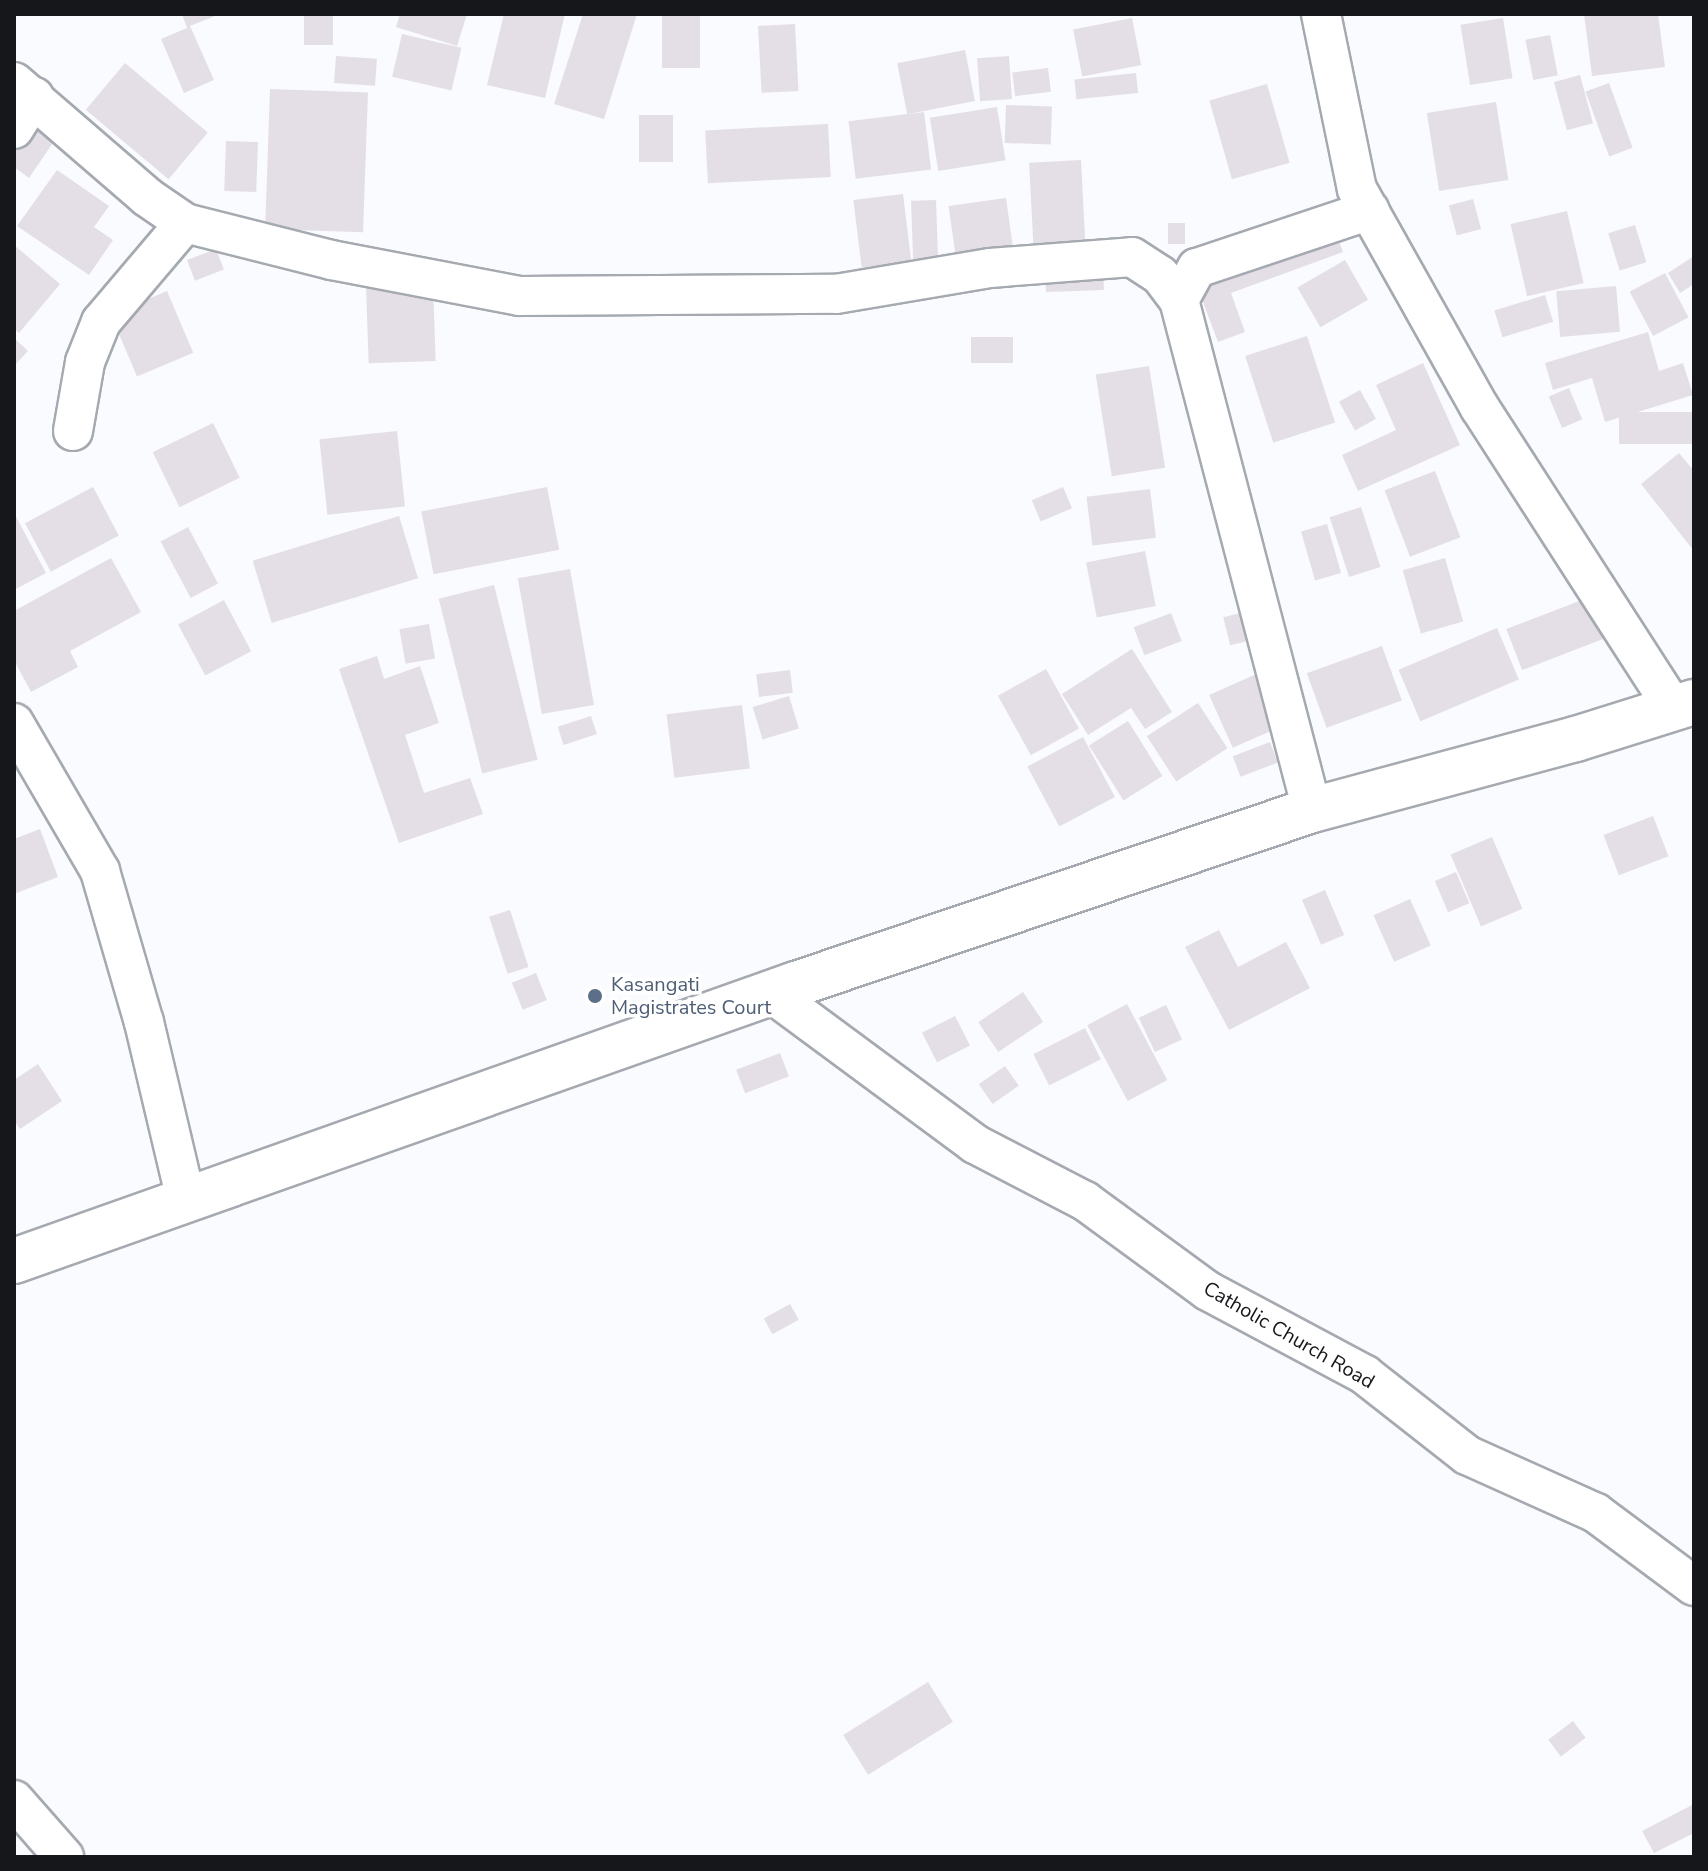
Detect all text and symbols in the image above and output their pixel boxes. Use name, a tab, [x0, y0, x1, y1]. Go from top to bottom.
place label: Kasangati Magistrates Court	[611, 972, 771, 1019]
marker: Kasangati Magistrates Court	[586, 987, 604, 1005]
street label: Catholic Church Road	[1199, 1276, 1379, 1394]

